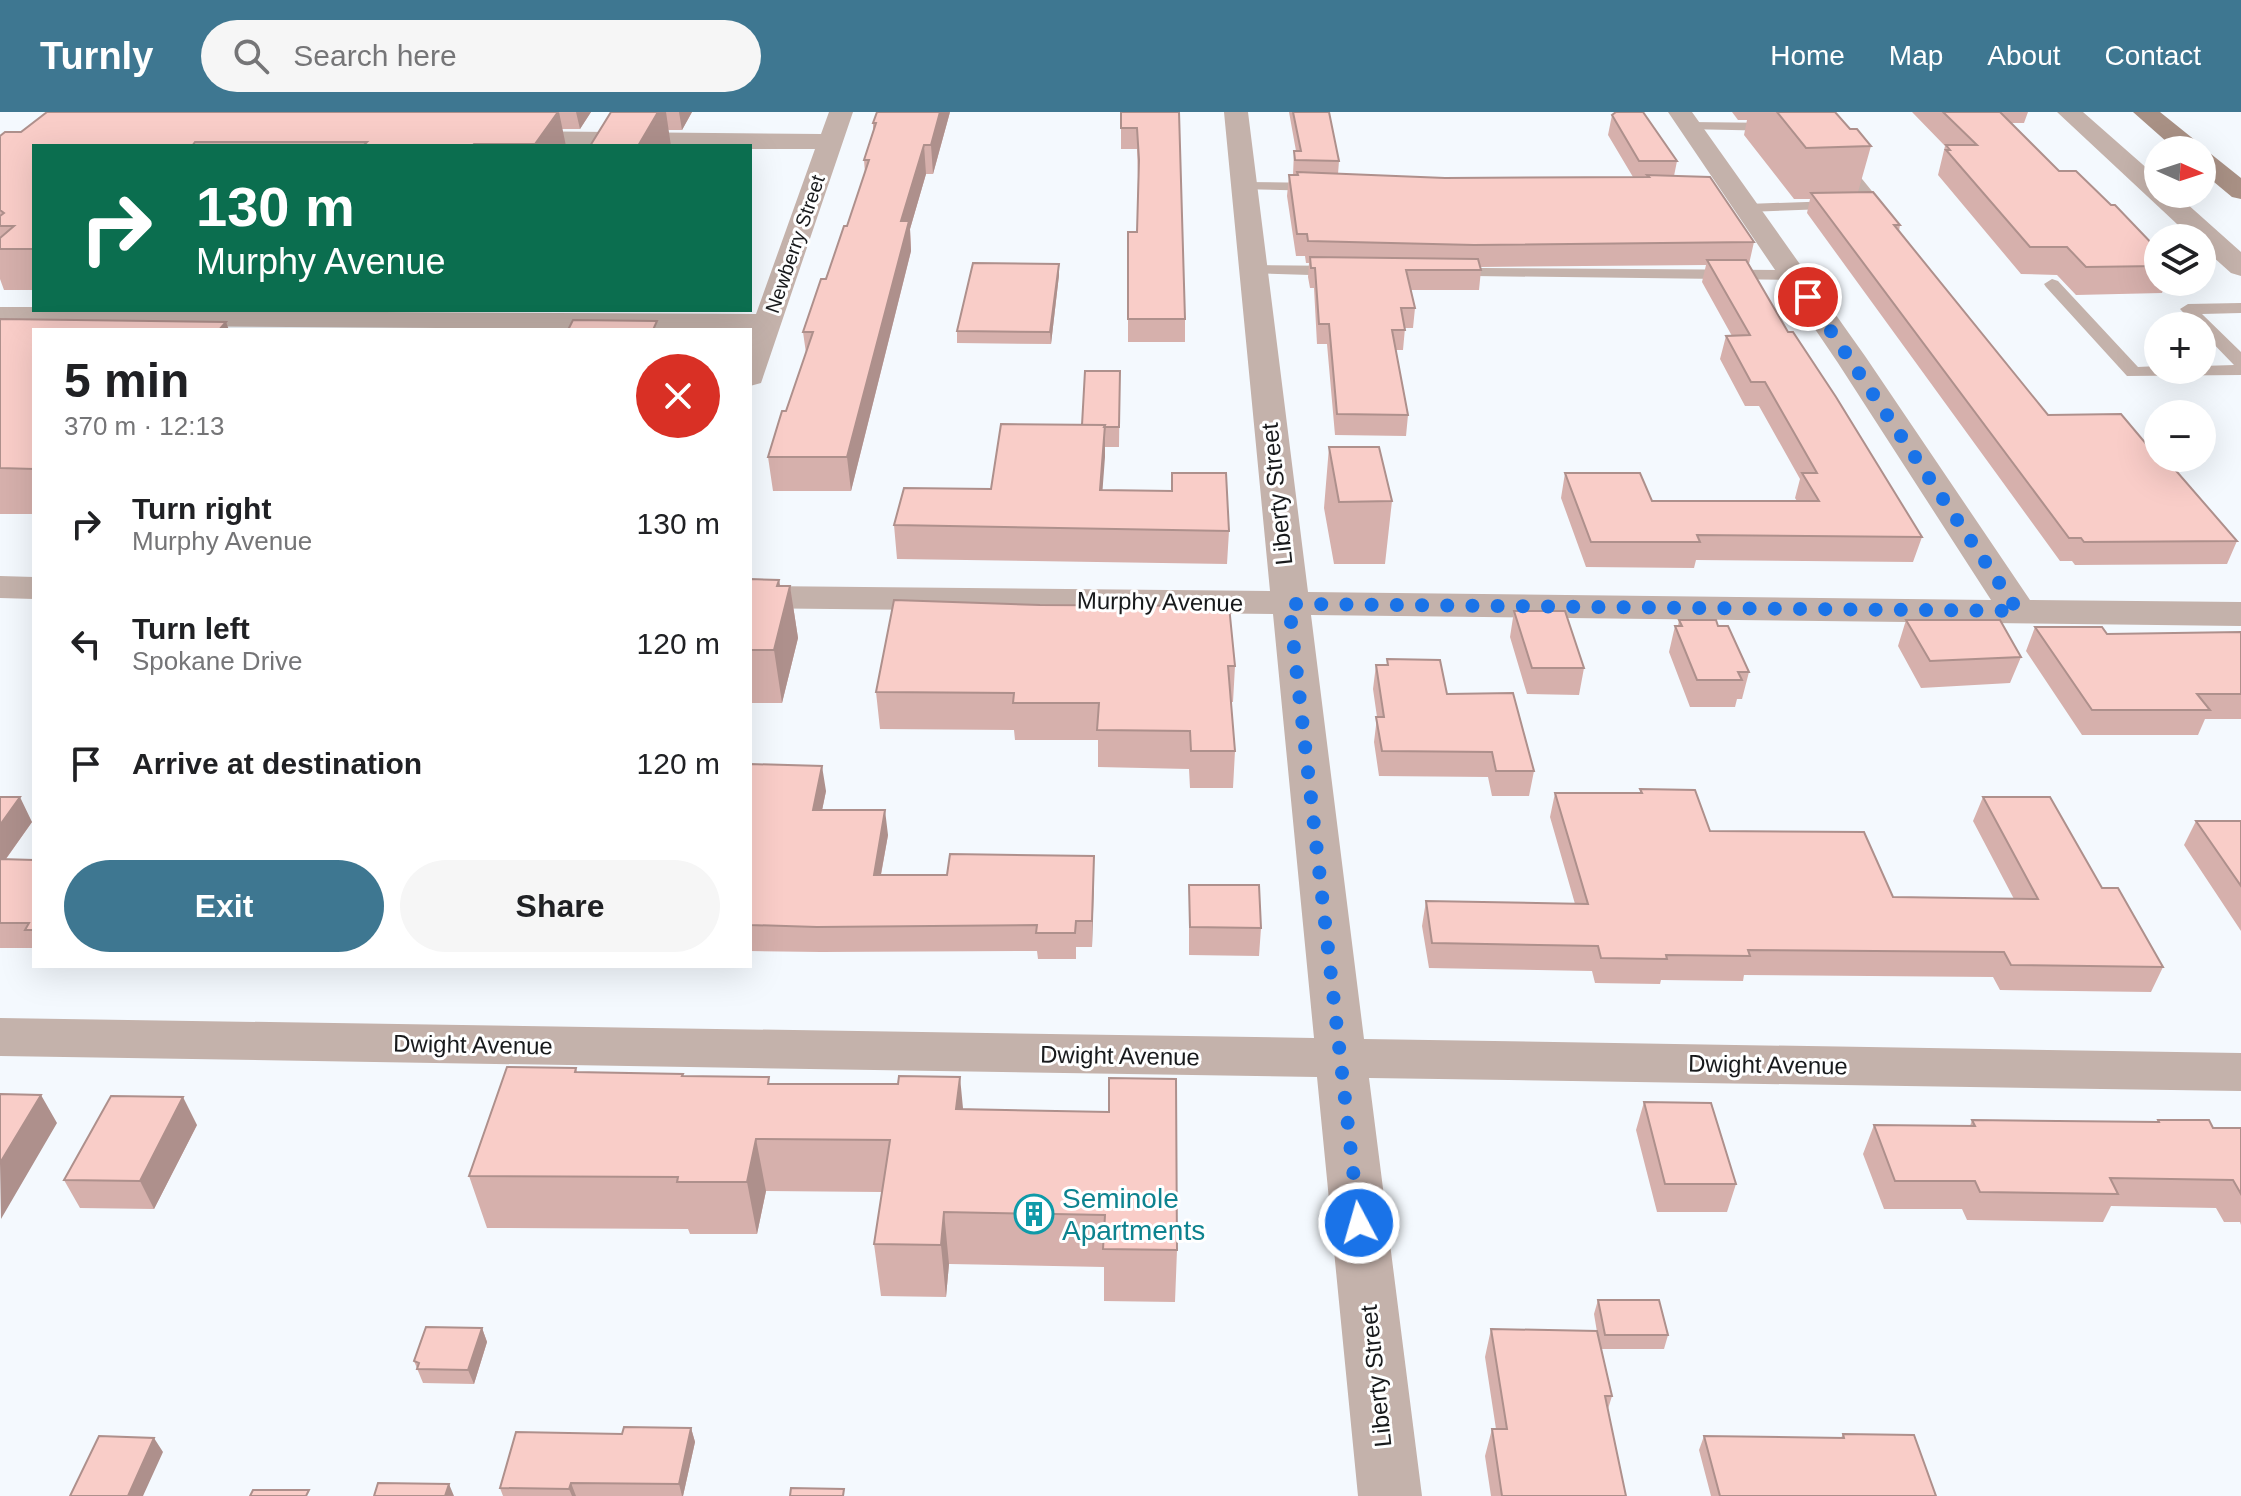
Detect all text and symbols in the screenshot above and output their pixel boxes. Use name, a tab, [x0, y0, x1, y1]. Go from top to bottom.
search box	[201, 20, 761, 92]
icon: search	[229, 34, 273, 78]
text: Turnly	[40, 35, 153, 77]
text: Search here	[293, 39, 457, 72]
text: Home	[1770, 40, 1845, 71]
text: Map	[1889, 40, 1943, 71]
text: About	[1987, 40, 2061, 71]
text: Contact	[2105, 40, 2201, 71]
north arrow	[2144, 136, 2216, 208]
map controls	[2144, 136, 2216, 472]
street label: Newberry Street	[761, 172, 829, 316]
text: 130 m	[196, 175, 355, 238]
icon: right	[64, 176, 168, 280]
button: layers	[2144, 224, 2216, 296]
text: Murphy Avenue	[196, 241, 446, 282]
pin	[1774, 263, 1842, 331]
icon: arrive	[1786, 275, 1830, 319]
button: +	[2144, 312, 2216, 384]
text: 5 min	[64, 354, 189, 407]
button: close	[636, 354, 720, 438]
button: −	[2144, 400, 2216, 472]
text: 370 m · 12:13	[64, 411, 224, 441]
street label: Liberty Street	[1256, 421, 1297, 566]
text: Turn right	[132, 492, 271, 525]
icon: right	[64, 502, 108, 546]
text: 130 m	[637, 507, 720, 540]
text: Murphy Avenue	[132, 526, 312, 556]
street label: Murphy Avenue	[1077, 587, 1243, 616]
text: Turn left	[132, 612, 250, 645]
icon: left	[64, 622, 108, 666]
text: 120 m	[637, 627, 720, 660]
text: Spokane Drive	[132, 646, 303, 676]
icon: arrive	[64, 742, 108, 786]
text: Arrive at destination	[132, 747, 422, 780]
text: 120 m	[637, 747, 720, 780]
button: Exit	[64, 860, 384, 952]
button: Share	[400, 860, 720, 952]
street label: Dwight Avenue	[393, 1030, 553, 1059]
street label: Dwight Avenue	[1040, 1041, 1200, 1070]
street label: Dwight Avenue	[1688, 1050, 1848, 1079]
position arrow	[1317, 1181, 1401, 1265]
place label: Seminole Apartments	[1062, 1183, 1205, 1246]
building icon: Seminole Apartments	[1013, 1193, 1055, 1235]
street label: Liberty Street	[1355, 1303, 1396, 1448]

